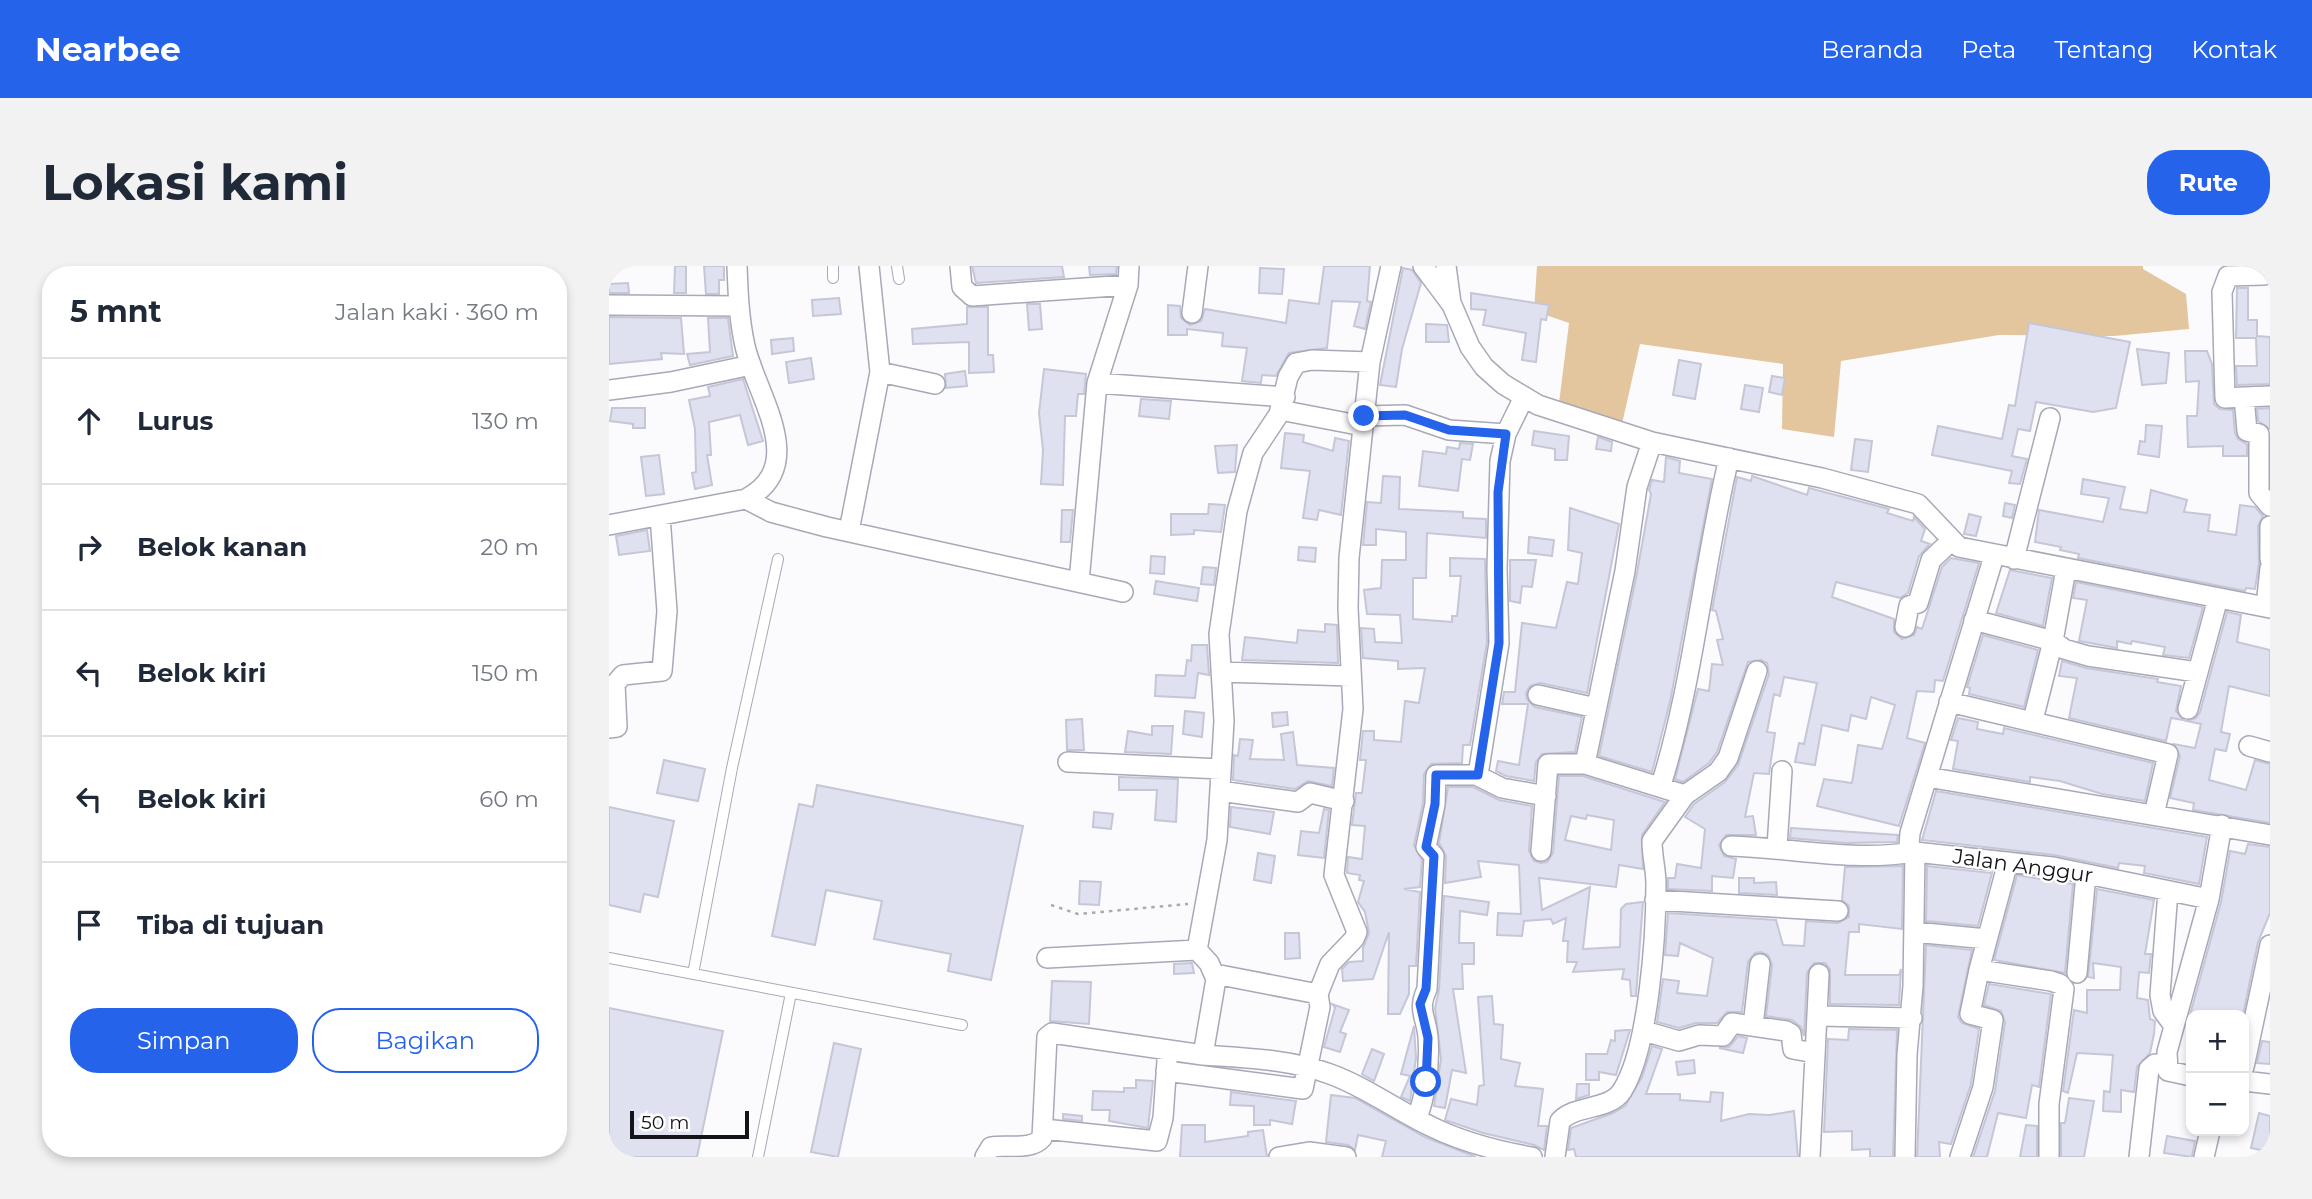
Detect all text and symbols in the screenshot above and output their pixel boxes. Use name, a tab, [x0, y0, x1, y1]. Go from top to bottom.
text: Nearbee	[35, 29, 181, 69]
text: Beranda	[1821, 35, 1923, 64]
text: Peta	[1961, 35, 2016, 64]
text: Tentang	[2054, 35, 2153, 64]
text: Kontak	[2191, 35, 2277, 64]
button: Rute	[2147, 150, 2270, 215]
text: Lokasi kami	[42, 153, 348, 212]
text: 5 mnt	[70, 293, 162, 330]
text: Jalan kaki · 360 m	[335, 298, 539, 326]
route end	[1348, 400, 1379, 431]
icon: ahead	[70, 402, 108, 440]
text: Lurus	[137, 405, 213, 437]
text: 130 m	[472, 407, 539, 435]
icon: right	[70, 528, 108, 566]
text: Belok kanan	[137, 531, 307, 563]
text: 20 m	[480, 533, 539, 561]
icon: left	[70, 654, 108, 692]
text: Belok kiri	[137, 657, 266, 689]
text: 150 m	[472, 659, 539, 687]
icon: left	[70, 780, 108, 818]
text: Belok kiri	[137, 783, 266, 815]
text: 60 m	[479, 785, 539, 813]
street label: Jalan Anggur	[1950, 843, 2095, 888]
icon: arrive	[70, 906, 108, 944]
text: Tiba di tujuan	[137, 909, 324, 941]
button: Simpan	[70, 1008, 298, 1073]
button: Bagikan	[312, 1008, 539, 1073]
map controls	[2186, 1010, 2249, 1136]
button: +	[2186, 1010, 2249, 1073]
route start	[1410, 1066, 1441, 1097]
button: −	[2186, 1073, 2249, 1136]
scale bar	[630, 1108, 749, 1140]
text: 50 m	[641, 1111, 689, 1134]

